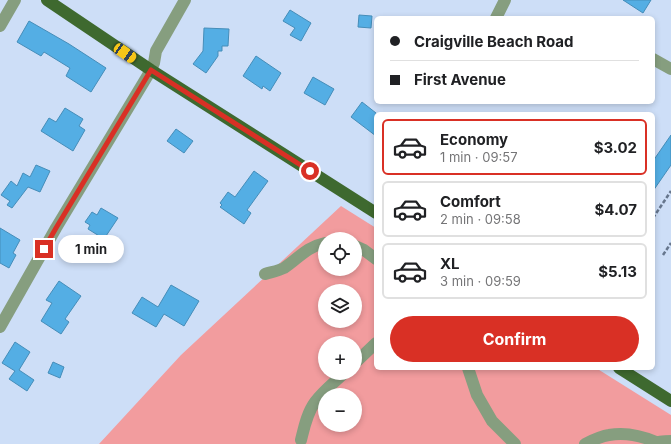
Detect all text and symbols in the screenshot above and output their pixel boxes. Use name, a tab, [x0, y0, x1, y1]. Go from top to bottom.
text: Craigville Beach Road	[414, 32, 574, 51]
car	[112, 41, 138, 65]
text: First Avenue	[414, 70, 506, 89]
icon: car	[392, 129, 428, 165]
text: Economy	[440, 130, 508, 149]
text: $3.02	[594, 138, 637, 157]
text: 1 min · 09:57	[440, 149, 518, 165]
route start	[301, 162, 319, 180]
icon: car	[392, 191, 428, 227]
text: Comfort	[440, 192, 501, 211]
text: $4.07	[594, 200, 637, 219]
text: 2 min · 09:58	[440, 211, 521, 227]
map controls	[318, 232, 362, 432]
button: locate	[318, 232, 362, 276]
callout: 1 min	[58, 235, 124, 263]
route end	[35, 240, 53, 258]
text: 1 min	[75, 241, 107, 257]
icon: car	[392, 253, 428, 289]
text: XL	[440, 254, 460, 273]
text: $5.13	[598, 262, 637, 281]
text: 3 min · 09:59	[440, 273, 521, 289]
button: layers	[318, 284, 362, 328]
button: Confirm	[390, 316, 639, 362]
button: +	[318, 336, 362, 380]
button: −	[318, 388, 362, 432]

